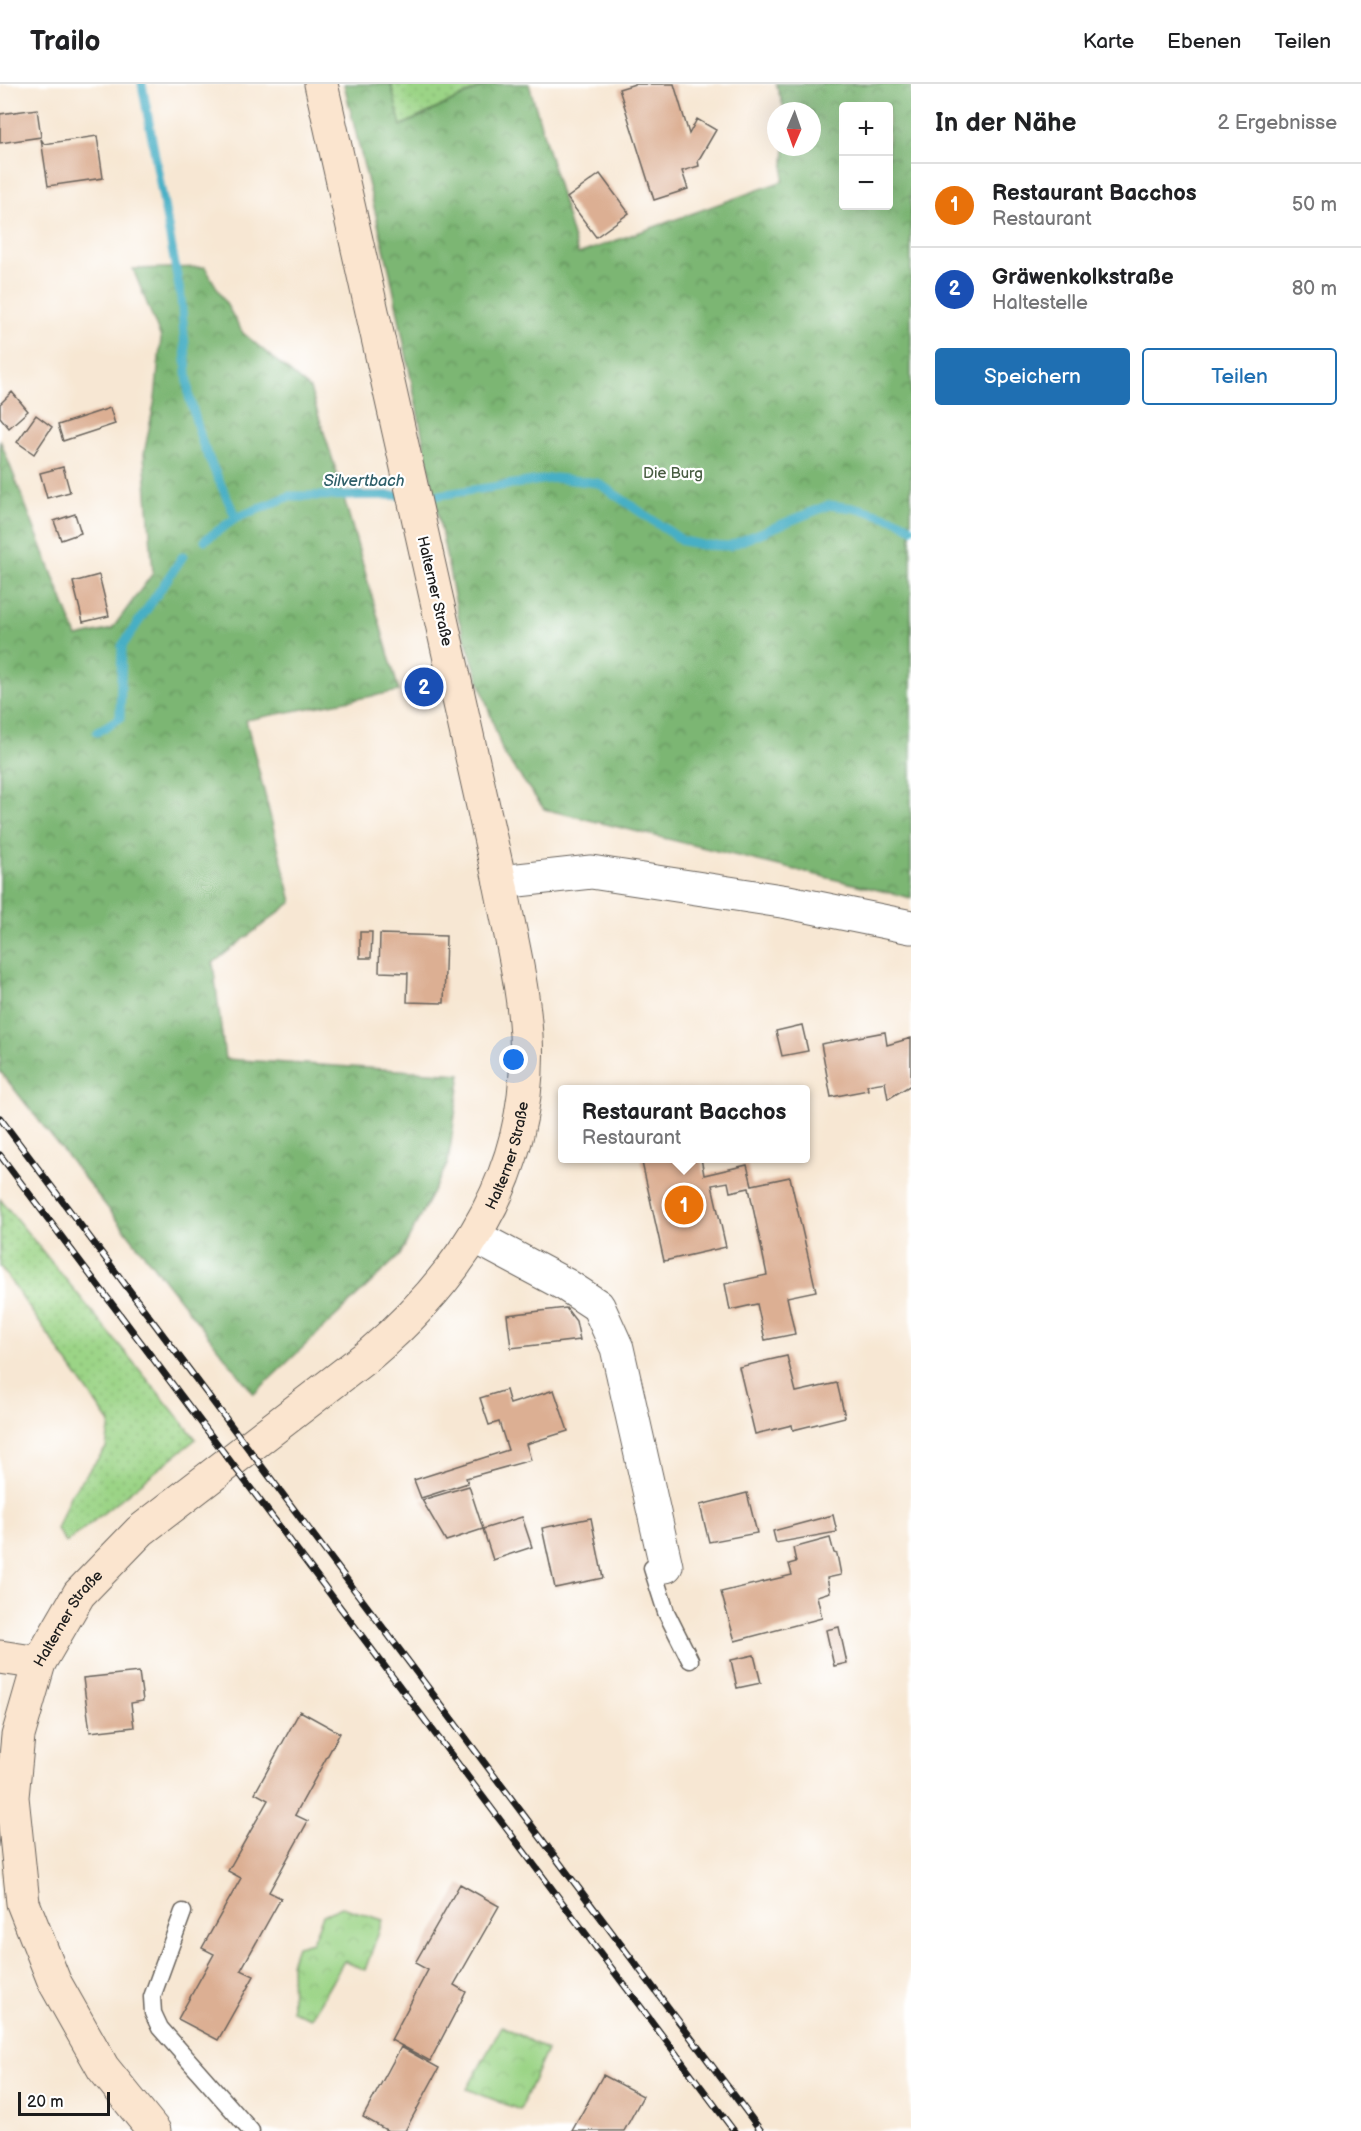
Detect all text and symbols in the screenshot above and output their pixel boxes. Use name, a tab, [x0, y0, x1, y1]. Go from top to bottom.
text: Trailo	[30, 25, 101, 58]
text: Karte	[1083, 29, 1134, 54]
text: Ebenen	[1167, 29, 1241, 54]
text: Teilen	[1274, 29, 1331, 54]
north arrow	[767, 102, 821, 156]
map controls	[839, 102, 893, 210]
button: +	[839, 102, 893, 156]
text: In der Nähe	[935, 108, 1077, 139]
text: 2 Ergebnisse	[1217, 111, 1337, 135]
button: −	[839, 156, 893, 210]
text: Restaurant Bacchos	[992, 180, 1197, 207]
text: 1	[950, 193, 959, 217]
text: 50 m	[1292, 193, 1337, 217]
text: Restaurant	[992, 207, 1092, 231]
text: Gräwenkolkstraße	[992, 264, 1174, 291]
text: 2	[949, 277, 960, 301]
text: 80 m	[1292, 277, 1337, 301]
text: Haltestelle	[992, 291, 1088, 315]
button: Speichern	[935, 348, 1130, 405]
button: Teilen	[1142, 348, 1337, 405]
park label: Die Burg	[643, 464, 703, 483]
water label: Silvertbach	[323, 472, 405, 491]
street label: Halterner Straße	[413, 534, 456, 648]
pin: 2	[404, 664, 444, 710]
your location	[499, 1045, 528, 1074]
popup	[558, 1085, 810, 1163]
text: Restaurant Bacchos	[582, 1099, 786, 1126]
street label: Halterner Straße	[481, 1100, 533, 1213]
text: Restaurant	[582, 1126, 681, 1150]
pin: 1	[664, 1182, 704, 1228]
street label: Halterner Straße	[30, 1566, 107, 1671]
scale bar	[18, 2089, 110, 2116]
text: 20 m	[27, 2093, 63, 2112]

